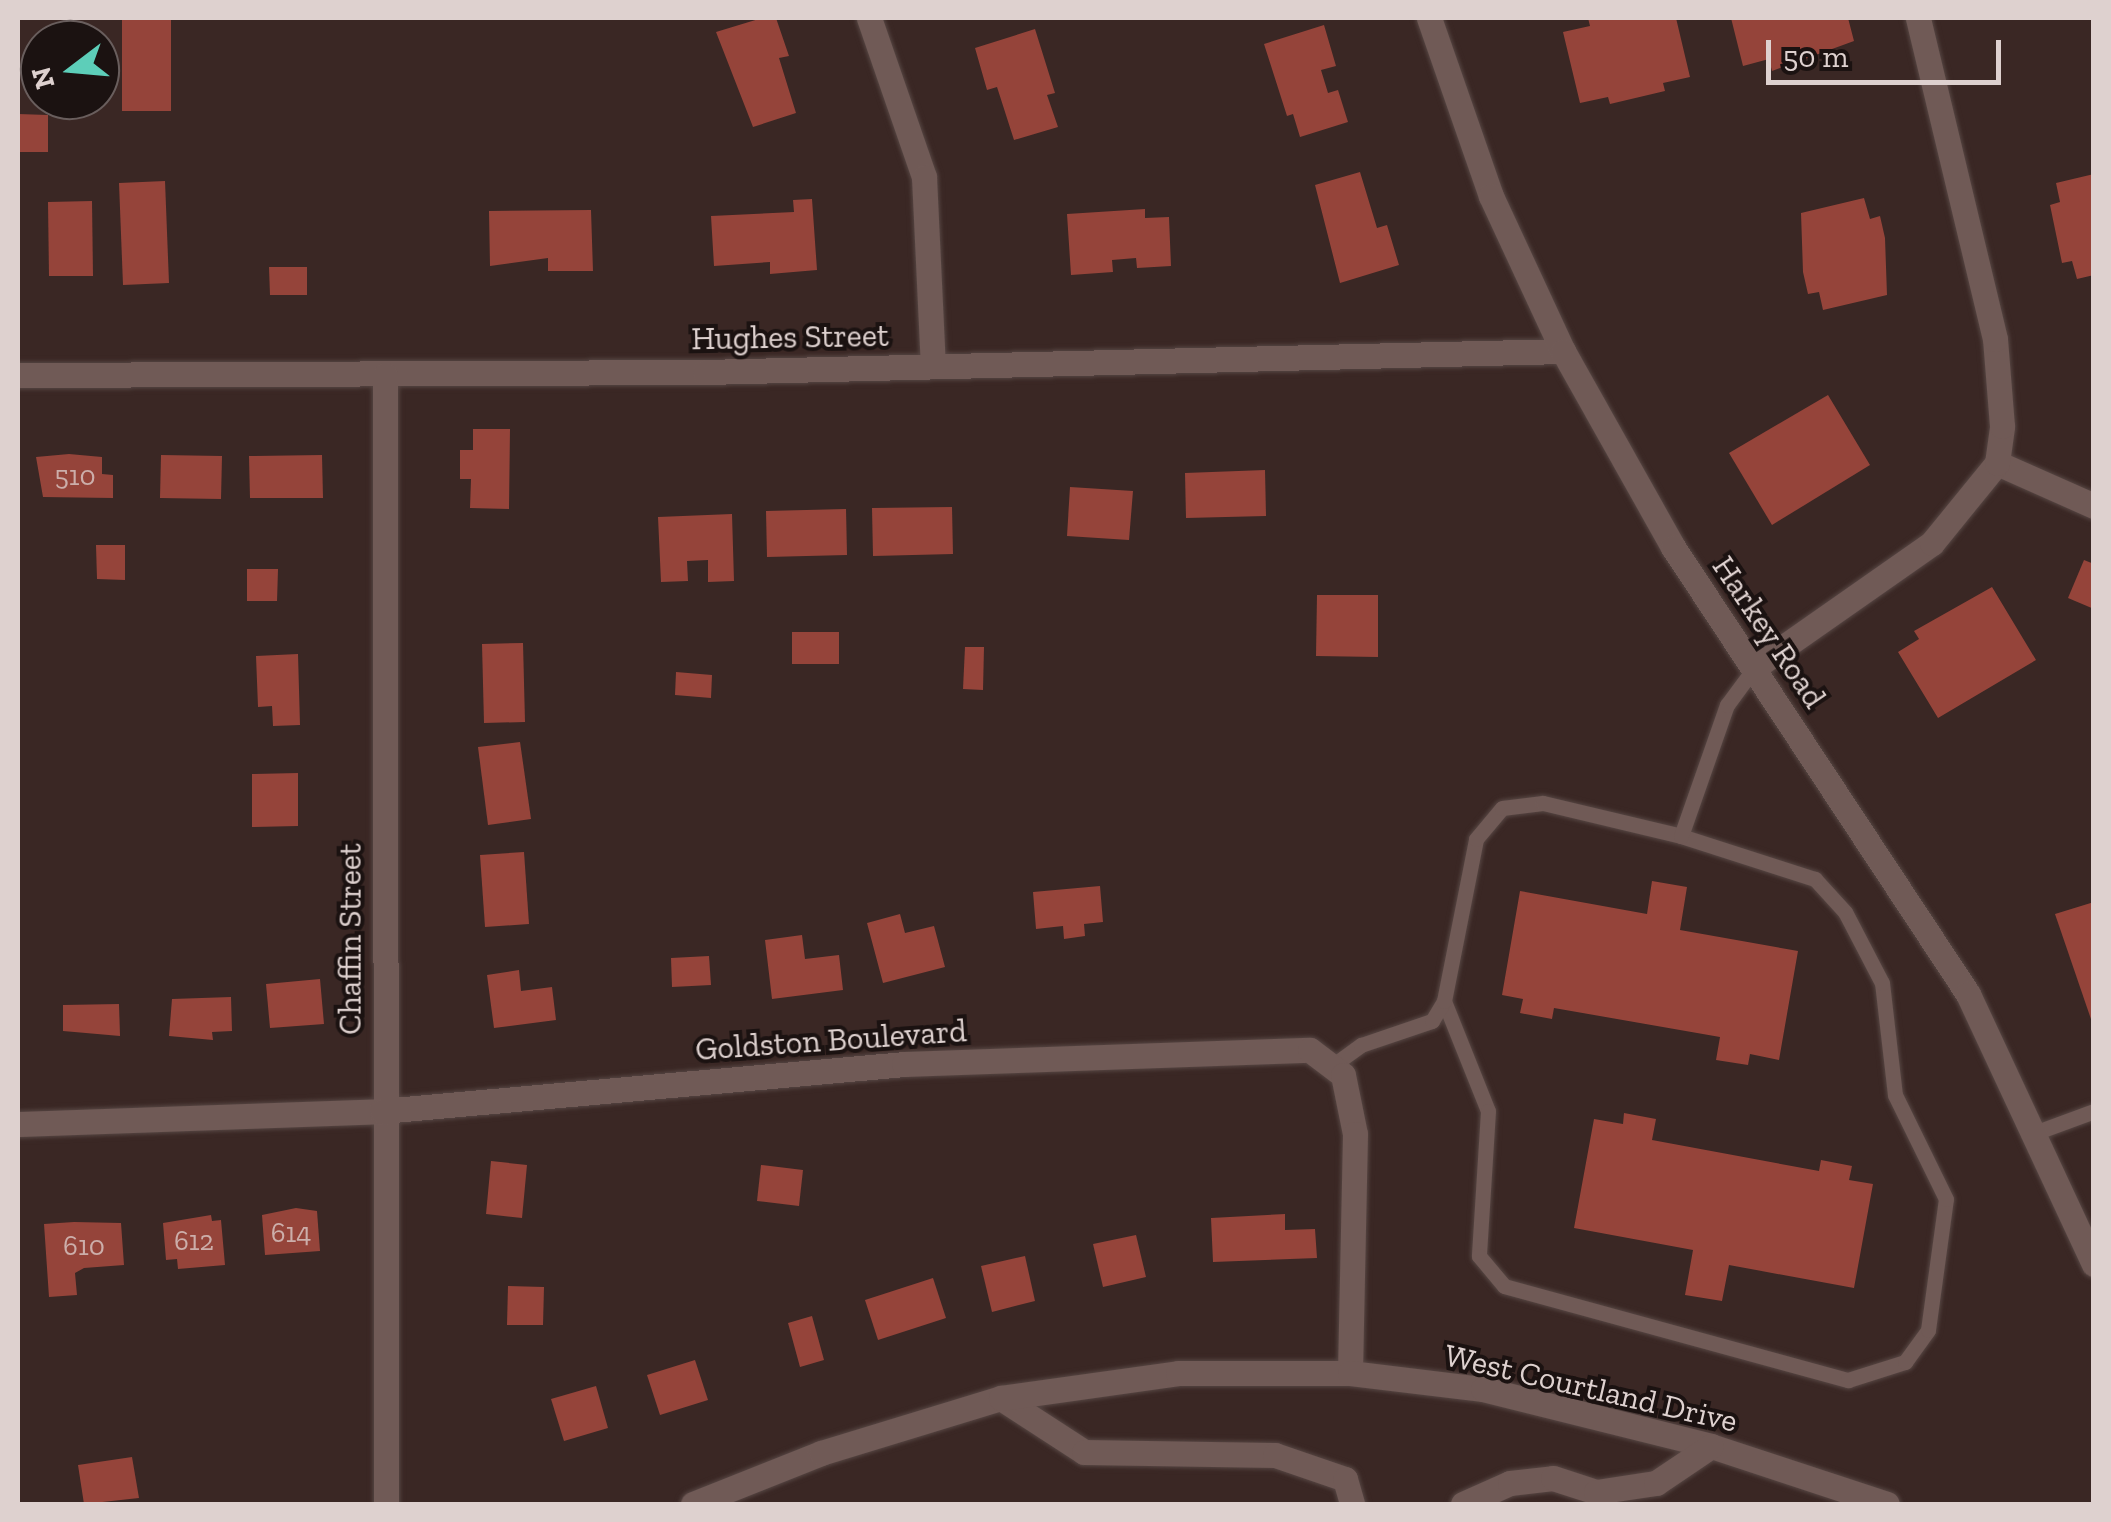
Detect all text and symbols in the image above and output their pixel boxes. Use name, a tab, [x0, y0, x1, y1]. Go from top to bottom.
north arrow	[20, 20, 120, 120]
scale bar	[1771, 20, 2006, 82]
text: 50 m	[1783, 39, 1848, 75]
text: N	[24, 63, 61, 93]
street label: Hughes Street	[691, 316, 889, 358]
house number: 510	[54, 459, 96, 493]
street label: Harkey Road	[1704, 549, 1834, 715]
street label: Chaffin Street	[331, 843, 369, 1035]
street label: Goldston Boulevard	[694, 1011, 968, 1069]
house number: 614	[271, 1216, 311, 1250]
house number: 612	[174, 1224, 214, 1258]
house number: 610	[63, 1229, 105, 1263]
street label: West Courtland Drive	[1441, 1336, 1741, 1440]

